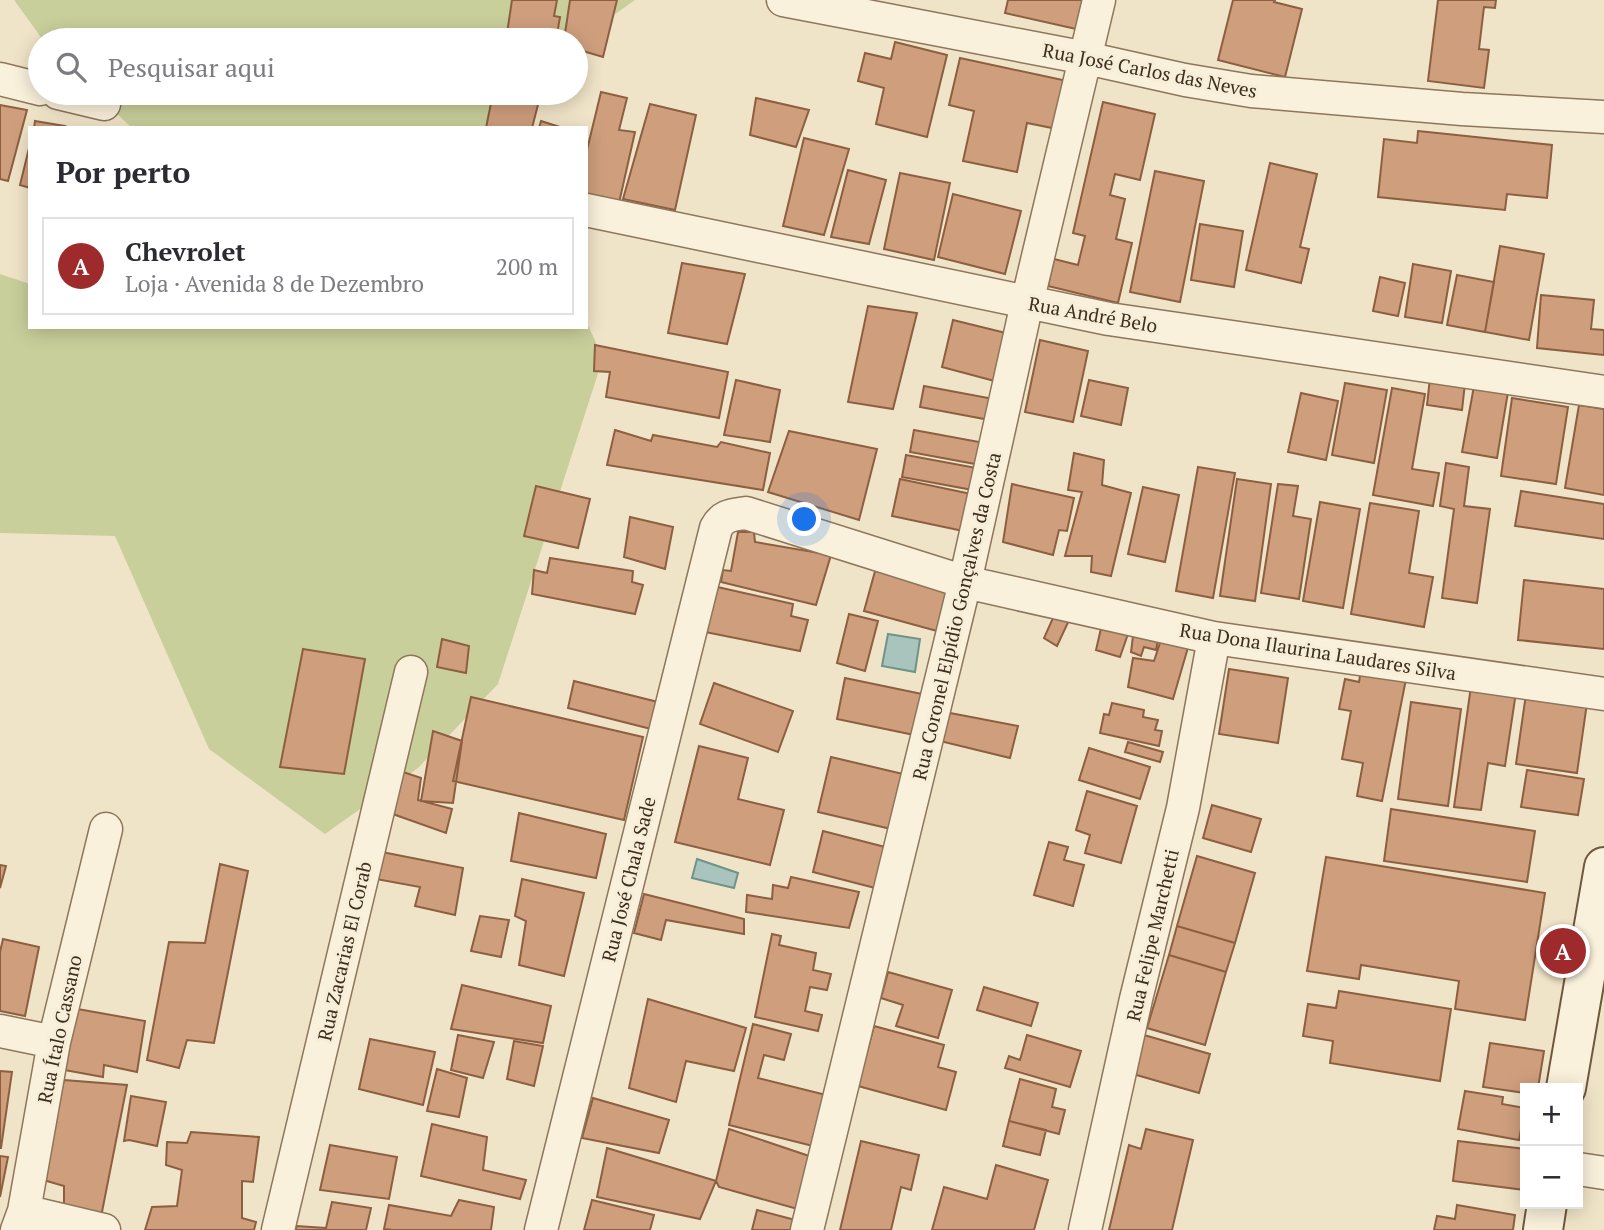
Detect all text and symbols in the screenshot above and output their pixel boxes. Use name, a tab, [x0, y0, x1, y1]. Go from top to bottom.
search box	[28, 28, 588, 105]
street label: Rua José Carlos das Neves	[1041, 37, 1259, 103]
icon: search	[52, 48, 90, 86]
text: Pesquisar aqui	[108, 50, 275, 84]
text: Por perto	[56, 152, 190, 192]
text: Chevrolet	[125, 234, 246, 268]
text: A	[73, 251, 89, 282]
text: 200 m	[496, 251, 558, 282]
text: Loja · Avenida 8 de Dezembro	[125, 268, 424, 299]
street label: Rua André Belo	[1027, 290, 1159, 338]
street label: Rua Coronel Elpídio Gonçalves da Costa	[906, 449, 1006, 782]
your location	[787, 502, 821, 536]
street label: Rua Dona Ilaurina Laudares Silva	[1178, 617, 1458, 685]
street label: Rua José Chala Sade	[595, 794, 661, 964]
street label: Rua Felipe Marchetti	[1120, 846, 1184, 1024]
street label: Rua Zacarias El Corab	[311, 859, 377, 1043]
pin: A	[1540, 925, 1586, 977]
street label: Rua Ítalo Cassano	[31, 953, 87, 1105]
map controls	[1520, 1083, 1583, 1209]
button: +	[1520, 1083, 1583, 1146]
button: −	[1520, 1146, 1583, 1209]

